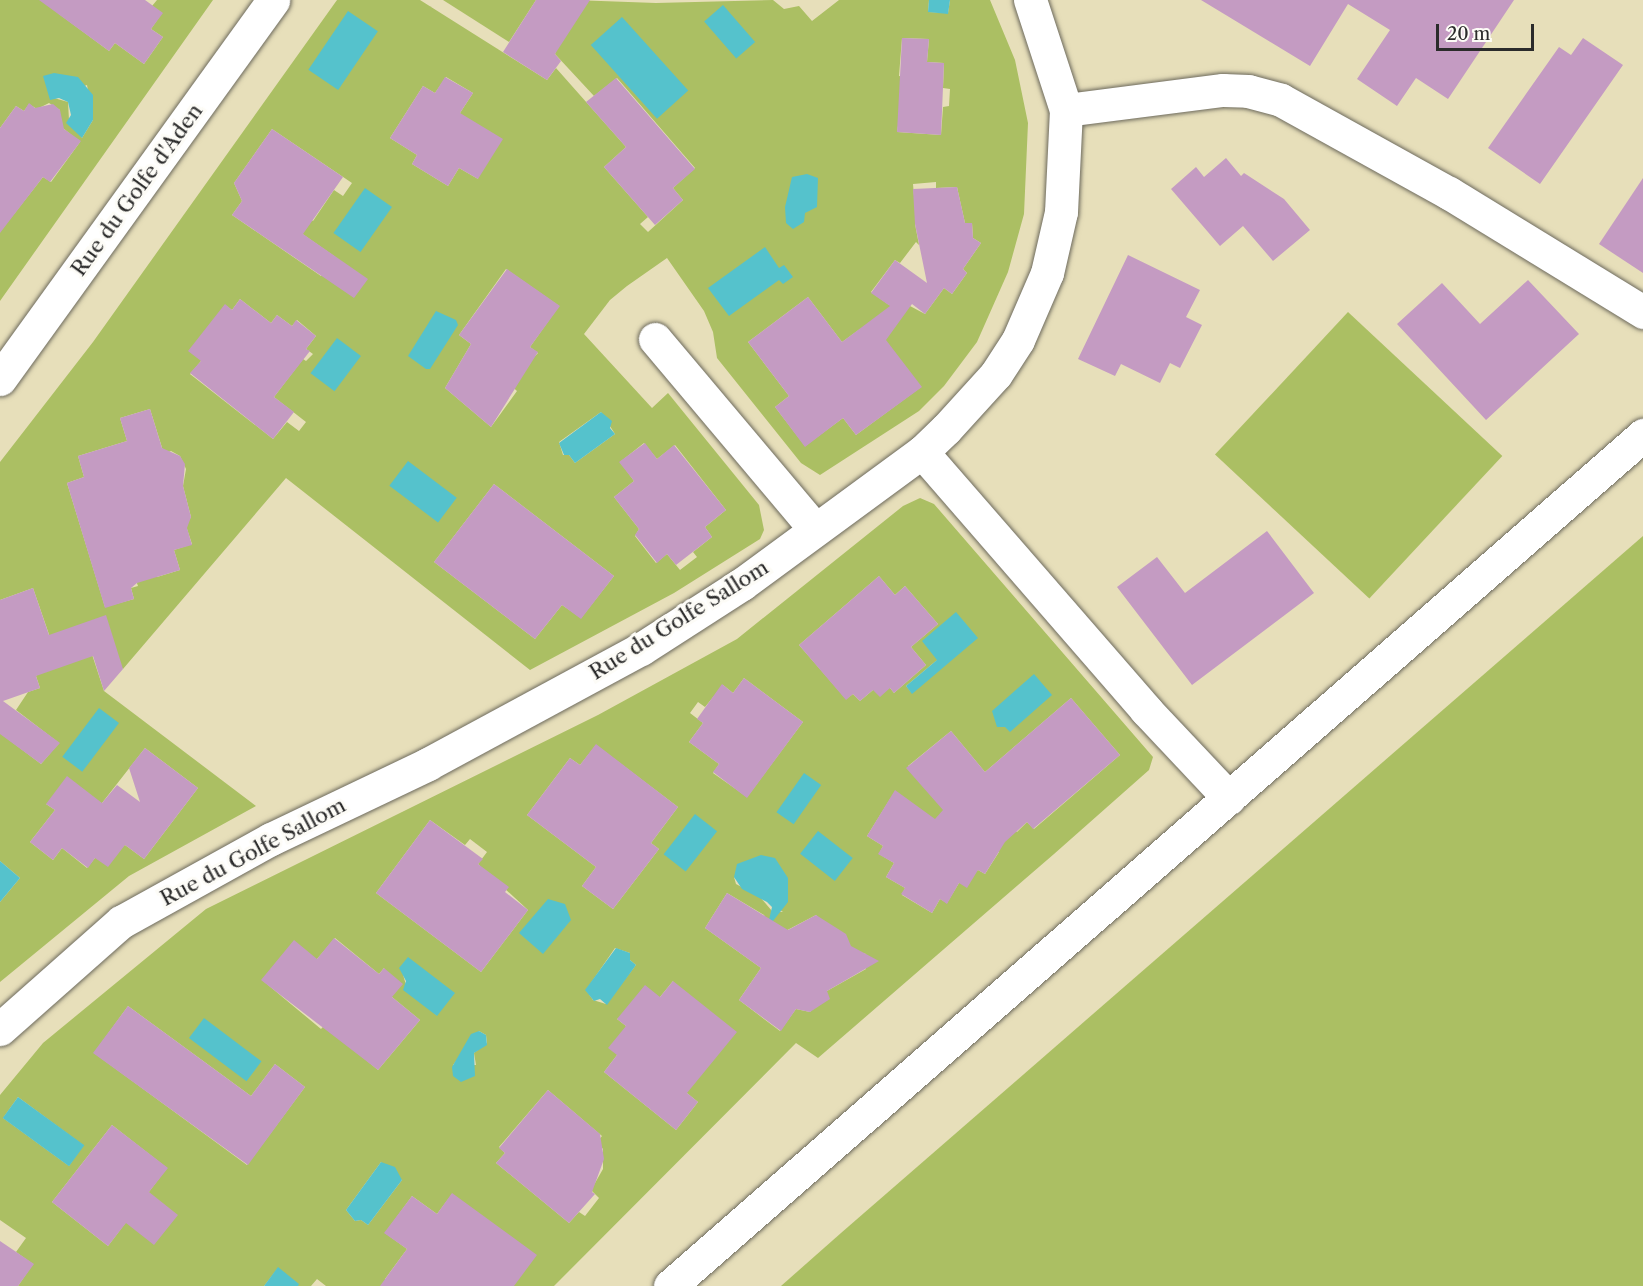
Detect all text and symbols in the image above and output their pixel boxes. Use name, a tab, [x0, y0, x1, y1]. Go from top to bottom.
scale bar	[1439, 12, 1536, 50]
text: 20 m	[1447, 23, 1490, 45]
street label: Rue du Golfe d'Aden	[66, 99, 208, 281]
street label: Rue du Golfe Sallom	[585, 555, 773, 685]
street label: Rue du Golfe Sallom	[156, 793, 350, 911]

